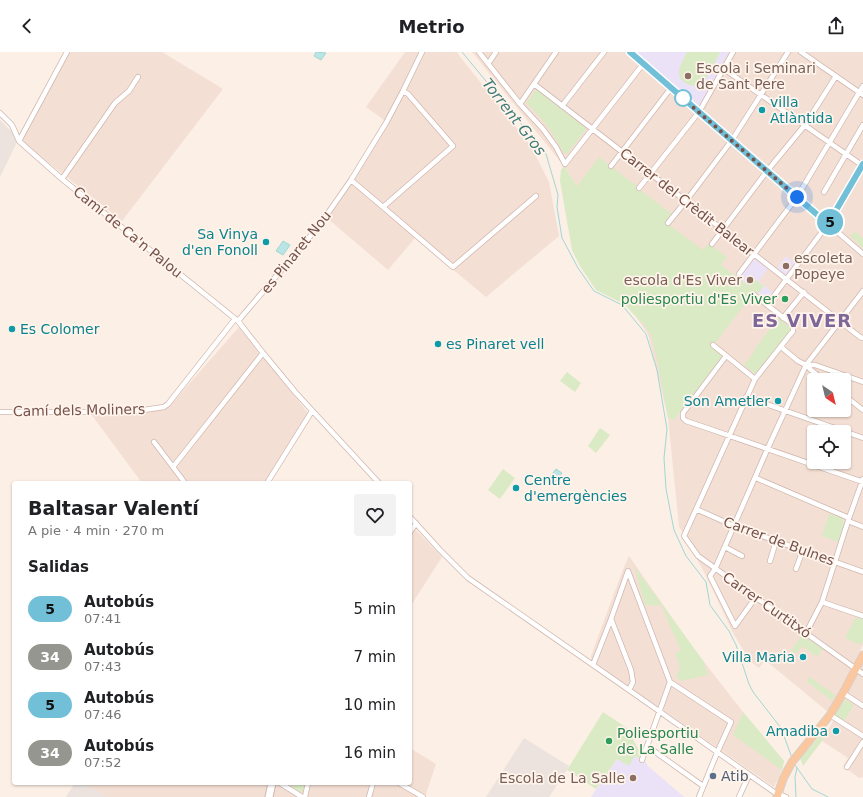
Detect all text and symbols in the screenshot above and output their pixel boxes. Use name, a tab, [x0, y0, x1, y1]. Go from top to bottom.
icon: back	[16, 15, 38, 37]
icon: share	[825, 15, 847, 37]
text: Metrio	[398, 16, 465, 37]
place label: Escola i Seminari de Sant Pere	[696, 60, 816, 92]
marker: Escola i Seminari de Sant Pere	[683, 71, 693, 81]
water label: Torrent Gros	[478, 75, 550, 159]
unlabelled marker	[674, 89, 692, 107]
place label: villa Atlàntida	[770, 94, 833, 126]
marker: villa Atlàntida	[757, 105, 767, 115]
street label: Carrer del Crèdit Balear	[617, 145, 757, 259]
street label: Camí de Ca'n Palou	[70, 183, 186, 281]
your location	[787, 187, 807, 207]
street label: es Pinaret Nou	[258, 207, 334, 297]
line badge: 5	[817, 209, 843, 235]
text: 5	[825, 214, 835, 230]
place label: Sa Vinya d'en Fonoll	[182, 226, 258, 258]
marker: Sa Vinya d'en Fonoll	[261, 237, 271, 247]
place label: escoleta Popeye	[794, 250, 853, 282]
marker: escoleta Popeye	[781, 261, 791, 271]
place label: escola d'Es Viver	[624, 272, 742, 288]
marker: escola d'Es Viver	[745, 275, 755, 285]
place label: poliesportiu d'Es Viver	[621, 291, 777, 307]
marker: poliesportiu d'Es Viver	[780, 294, 790, 304]
district label: ES VIVER	[752, 310, 852, 331]
place label: Es Colomer	[20, 321, 100, 337]
marker: Es Colomer	[7, 324, 17, 334]
place label: es Pinaret vell	[446, 336, 545, 352]
marker: es Pinaret vell	[433, 339, 443, 349]
north arrow	[807, 373, 851, 417]
map controls	[807, 373, 851, 469]
place label: Son Ametler	[684, 393, 770, 409]
marker: Son Ametler	[773, 396, 783, 406]
street label: Camí dels Moliners	[13, 401, 145, 419]
button: locate	[807, 425, 851, 469]
place label: Centre d'emergències	[524, 472, 627, 504]
marker: Centre d'emergències	[511, 483, 521, 493]
button: heart	[354, 494, 396, 536]
text: Baltasar Valentí	[28, 497, 199, 519]
street label: Carrer de Bulnes	[721, 513, 837, 569]
text: A pie · 4 min · 270 m	[28, 523, 164, 538]
text: Salidas	[28, 558, 89, 576]
street label: Carrer Curtitxó	[720, 569, 814, 641]
text: Autobús	[84, 593, 154, 611]
text: 5 min	[353, 600, 396, 618]
text: 5	[45, 601, 55, 617]
text: 07:41	[84, 611, 121, 626]
text: Autobús	[84, 641, 154, 659]
text: 7 min	[353, 648, 396, 666]
text: 34	[40, 649, 60, 665]
place label: Villa Maria	[722, 649, 795, 665]
marker: Villa Maria	[798, 652, 808, 662]
text: 07:43	[84, 659, 121, 674]
text: Autobús	[84, 689, 154, 707]
text: 10 min	[344, 696, 396, 714]
text: 5	[45, 697, 55, 713]
text: 07:46	[84, 707, 121, 722]
place label: Amadiba	[766, 723, 828, 739]
place label: Poliesportiu de La Salle	[617, 725, 699, 757]
marker: Amadiba	[831, 726, 841, 736]
marker: Poliesportiu de La Salle	[604, 736, 614, 746]
text: Autobús	[84, 737, 154, 755]
text: 16 min	[344, 744, 396, 762]
text: 34	[40, 745, 60, 761]
text: 07:52	[84, 755, 121, 770]
place label: Atib	[721, 768, 749, 784]
place label: Escola de La Salle	[499, 770, 625, 786]
marker: Atib	[708, 771, 718, 781]
marker: Escola de La Salle	[628, 773, 638, 783]

